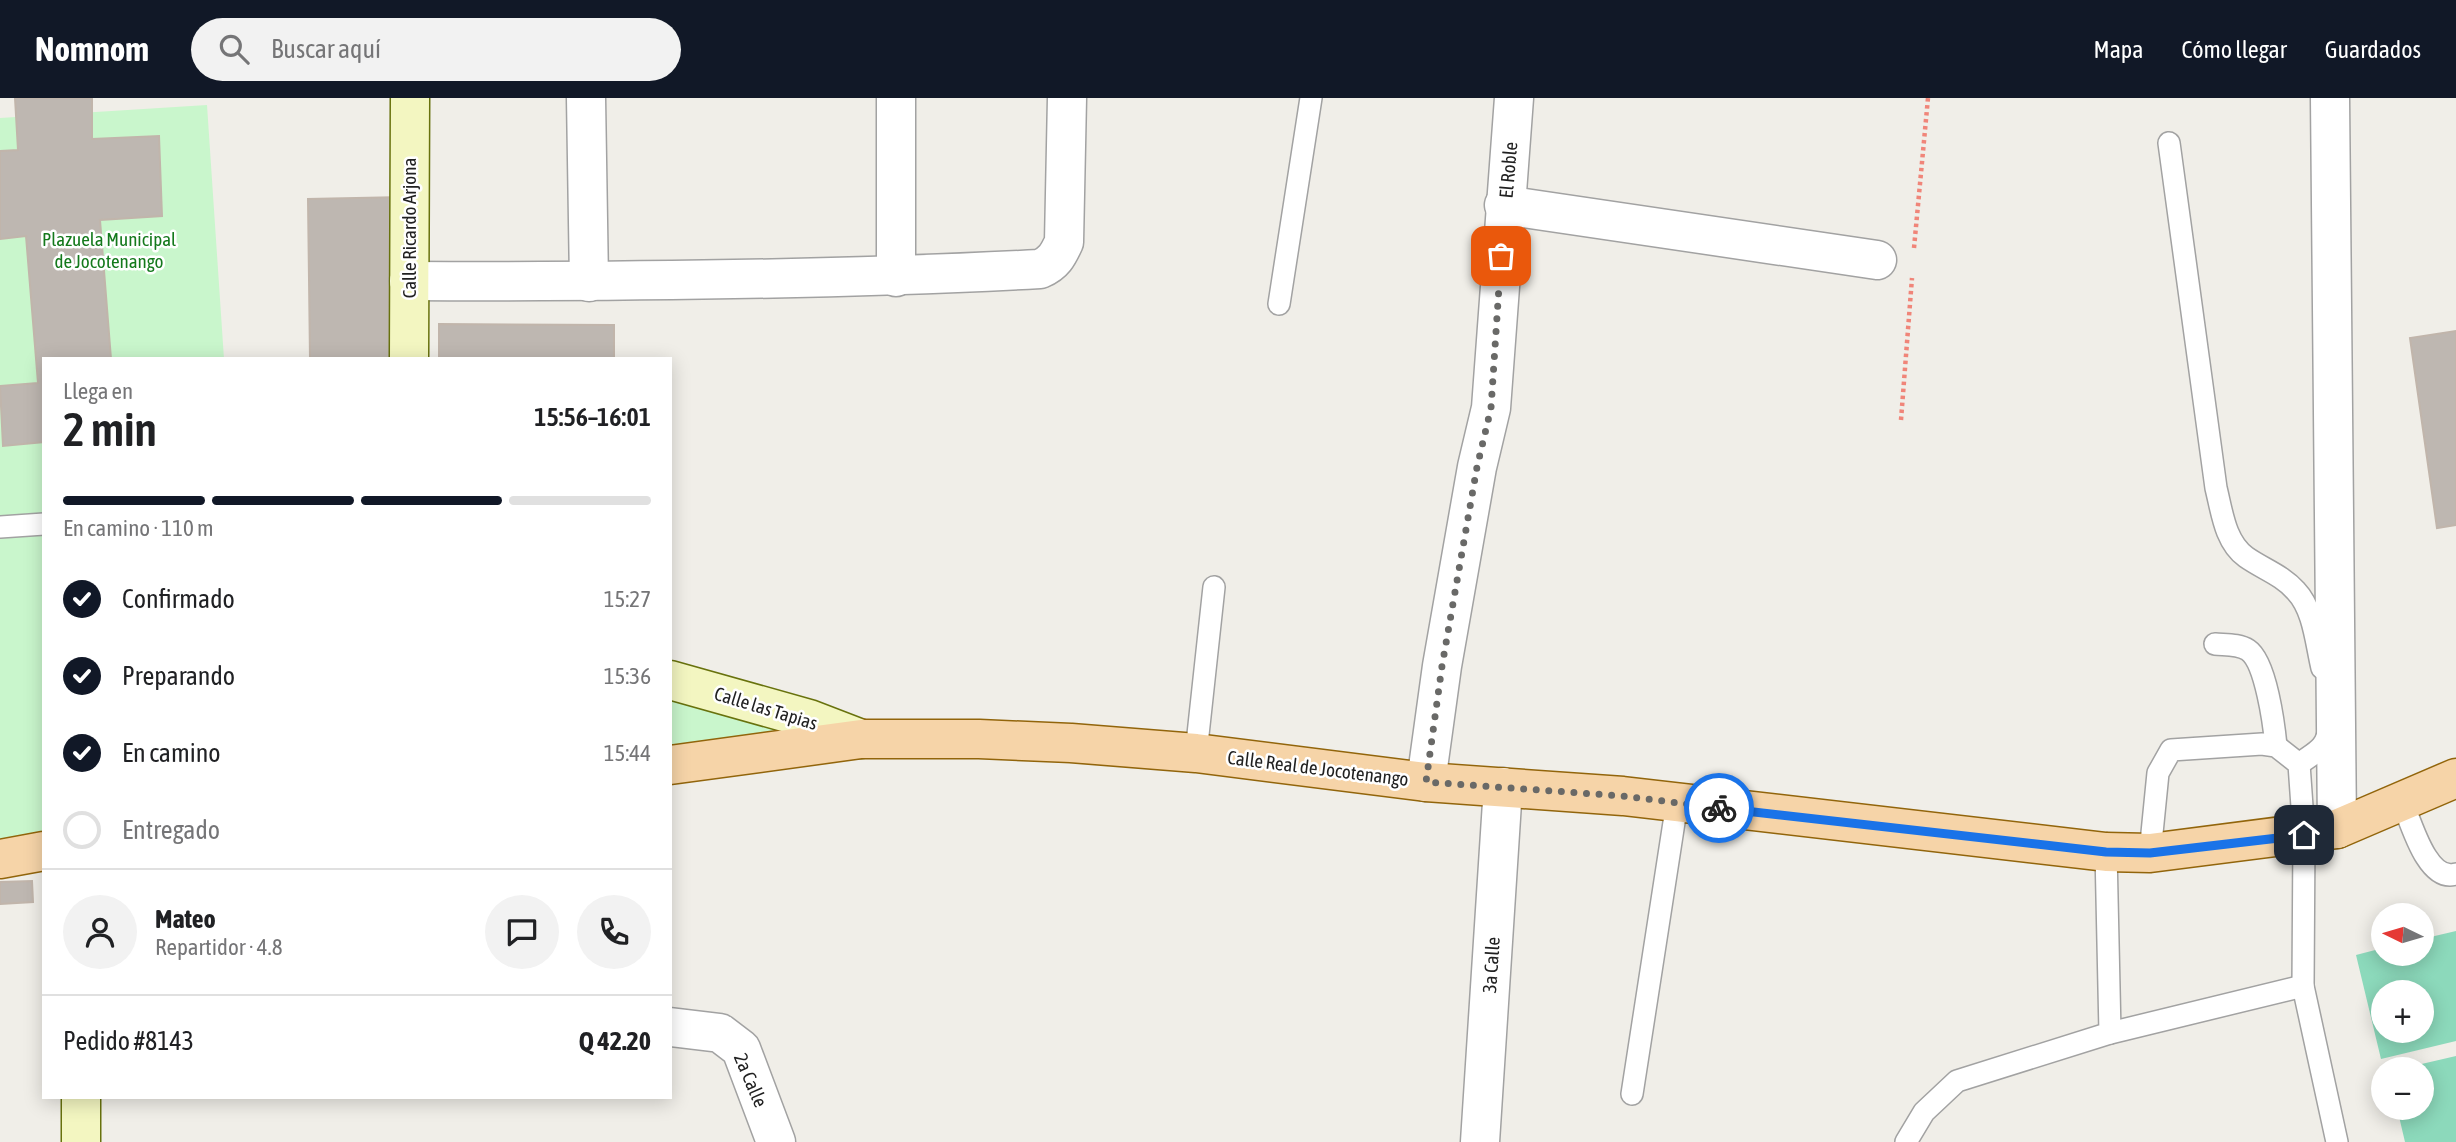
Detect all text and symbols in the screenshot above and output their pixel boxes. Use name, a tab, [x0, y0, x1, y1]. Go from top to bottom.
search box	[191, 18, 681, 81]
text: Nomnom	[35, 30, 149, 68]
icon: search	[215, 30, 253, 68]
text: Buscar aquí	[271, 34, 381, 64]
text: Mapa	[2094, 36, 2143, 63]
text: Cómo llegar	[2181, 36, 2287, 63]
text: Guardados	[2325, 36, 2421, 63]
street label: El Roble	[1495, 141, 1521, 199]
street label: Calle Ricardo Arjona	[398, 158, 420, 298]
pin	[1471, 226, 1531, 286]
park label: Plazuela Municipal de Jocotenango	[42, 228, 176, 272]
icon: bag	[1482, 237, 1520, 275]
text: Llega en	[63, 378, 133, 404]
text: 15:56–16:01	[534, 402, 651, 432]
text: 2 min	[63, 403, 157, 456]
text: En camino · 110 m	[63, 515, 214, 541]
icon: check	[63, 580, 101, 618]
text: Confirmado	[122, 584, 235, 614]
text: 15:27	[604, 586, 651, 612]
icon: check	[63, 657, 101, 695]
text: Preparando	[122, 661, 235, 691]
text: 15:36	[604, 663, 651, 689]
street label: Calle las Tapias	[712, 682, 820, 734]
icon: check	[63, 734, 101, 772]
text: En camino	[122, 738, 221, 768]
text: 15:44	[604, 740, 651, 766]
street label: Calle Real de Jocotenango	[1226, 746, 1410, 790]
courier	[1684, 773, 1754, 843]
icon: bike	[1700, 789, 1738, 827]
pin	[2274, 805, 2334, 865]
text: Entregado	[122, 815, 220, 845]
icon: home	[2285, 816, 2323, 854]
button: person	[63, 895, 137, 969]
button: chat	[485, 895, 559, 969]
button: phone	[577, 895, 651, 969]
north arrow	[2371, 903, 2434, 966]
map controls	[2371, 903, 2434, 1120]
text: Mateo	[155, 904, 216, 934]
text: Repartidor · 4.8	[155, 934, 282, 960]
street label: 3a Calle	[1478, 936, 1504, 994]
button: +	[2371, 980, 2434, 1043]
text: Pedido #8143	[63, 1026, 194, 1056]
text: Q 42.20	[579, 1026, 651, 1056]
street label: 2a Calle	[730, 1050, 772, 1110]
button: −	[2371, 1057, 2434, 1120]

